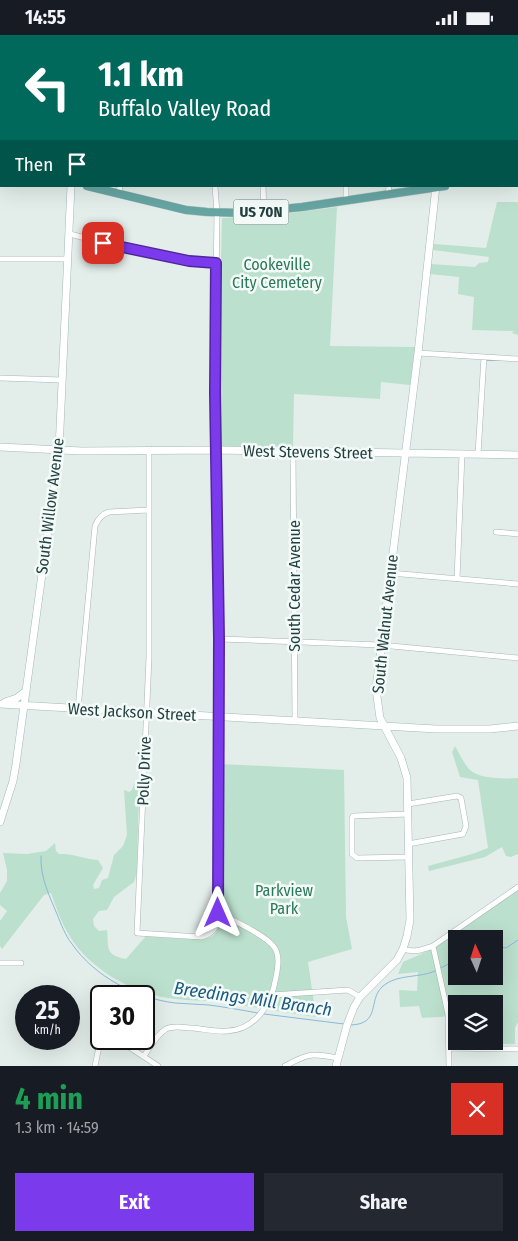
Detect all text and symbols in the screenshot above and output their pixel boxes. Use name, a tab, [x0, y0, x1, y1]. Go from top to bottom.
text: 14:55	[25, 6, 66, 29]
text: 1.1 km	[98, 53, 184, 95]
icon: left	[15, 55, 80, 120]
text: Buffalo Valley Road	[98, 95, 271, 122]
icon: arrive	[63, 150, 91, 178]
text: Then	[15, 153, 53, 176]
road number: US 70N	[234, 199, 288, 225]
pin	[82, 222, 124, 264]
icon: arrive	[89, 229, 117, 257]
park label: Cookeville City Cemetery	[232, 255, 323, 292]
street label: South Willow Avenue	[32, 437, 68, 575]
street label: West Stevens Street	[243, 441, 374, 463]
street label: South Cedar Avenue	[285, 520, 304, 652]
street label: South Walnut Avenue	[368, 554, 402, 694]
street label: West Jackson Street	[67, 699, 198, 725]
street label: Polly Drive	[133, 736, 155, 806]
park label: Parkview Park	[255, 881, 313, 918]
position arrow	[191, 886, 243, 938]
north arrow	[448, 930, 502, 985]
map controls	[448, 930, 503, 1050]
water label: Breedings Mill Branch	[173, 977, 333, 1021]
speed limit sign: 30	[90, 985, 155, 1050]
button: layers	[448, 995, 503, 1050]
text: 25	[36, 996, 59, 1026]
text: km/h	[34, 1023, 61, 1037]
text: 4 min	[15, 1081, 83, 1117]
button: close	[451, 1083, 503, 1135]
text: 1.3 km · 14:59	[15, 1118, 99, 1137]
button: Exit	[15, 1173, 254, 1231]
button: Share	[264, 1173, 503, 1231]

